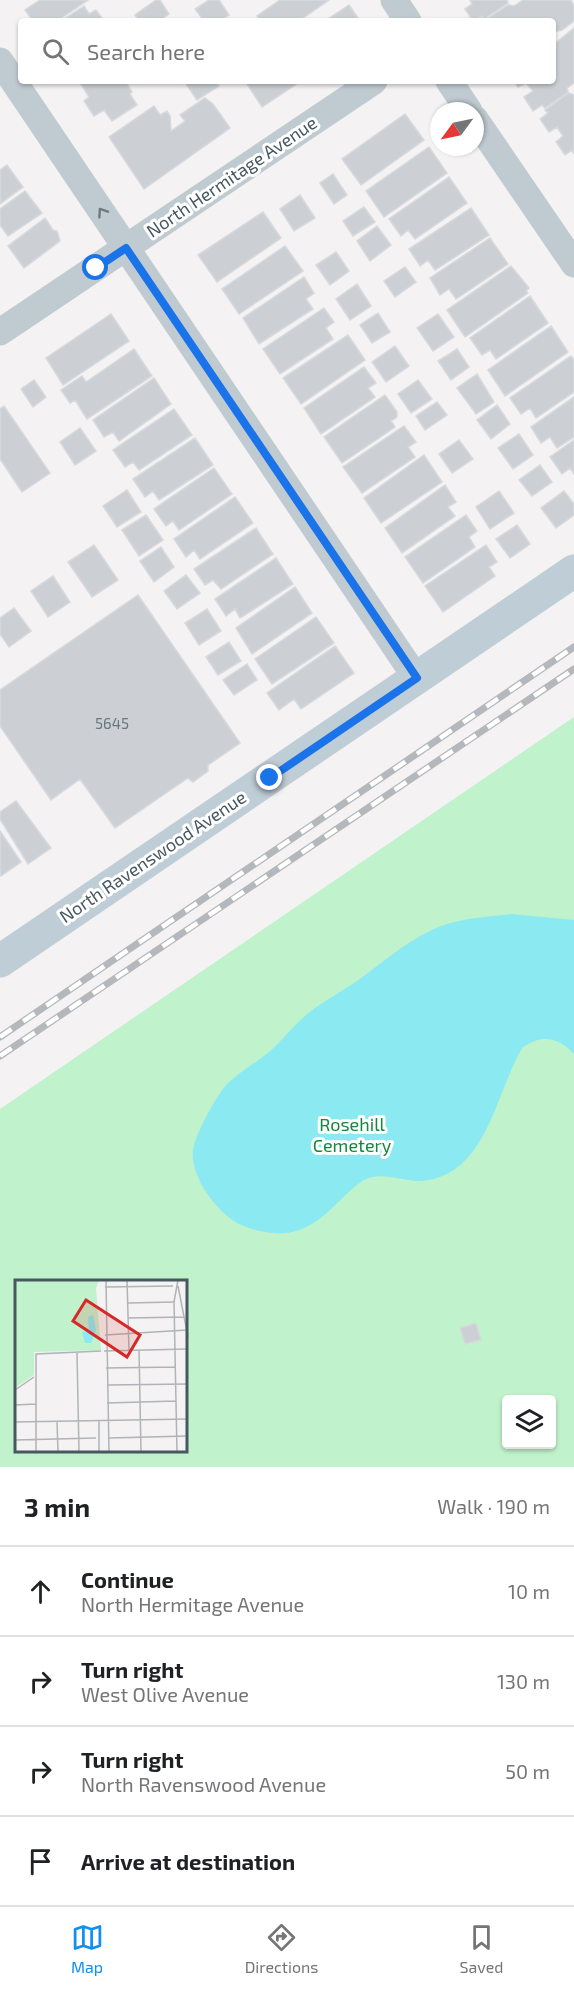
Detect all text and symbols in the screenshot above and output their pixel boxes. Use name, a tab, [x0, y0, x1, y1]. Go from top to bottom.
search box	[18, 18, 556, 84]
icon: search	[39, 35, 72, 68]
text: Search here	[87, 38, 205, 64]
north arrow	[430, 102, 484, 156]
street label: North Hermitage Avenue	[142, 111, 321, 241]
one-way arrow	[98, 208, 109, 219]
route start	[82, 254, 108, 280]
house number: 5645	[95, 714, 129, 732]
route end	[256, 764, 282, 790]
street label: North Ravenswood Avenue	[55, 785, 250, 927]
park label: Rosehill Cemetery	[313, 1113, 392, 1156]
inset map	[15, 1280, 188, 1452]
map controls	[502, 1395, 556, 1449]
button: layers	[502, 1395, 556, 1449]
text: 3 min	[24, 1491, 90, 1522]
text: Walk · 190 m	[437, 1494, 550, 1518]
text: Continue	[81, 1566, 174, 1592]
icon: ahead	[24, 1575, 57, 1608]
text: 10 m	[508, 1579, 550, 1603]
text: North Hermitage Avenue	[81, 1592, 304, 1616]
text: Turn right	[81, 1656, 183, 1682]
icon: right	[24, 1665, 57, 1698]
text: 130 m	[497, 1669, 550, 1693]
text: West Olive Avenue	[81, 1682, 249, 1706]
text: Turn right	[81, 1746, 183, 1772]
icon: right	[24, 1755, 57, 1788]
text: 50 m	[505, 1759, 550, 1783]
text: North Ravenswood Avenue	[81, 1772, 326, 1796]
icon: arrive	[24, 1845, 57, 1878]
text: Arrive at destination	[81, 1848, 295, 1874]
tab: Map	[71, 1921, 104, 1976]
tab: Directions	[245, 1921, 318, 1976]
tab: Saved	[460, 1921, 503, 1976]

